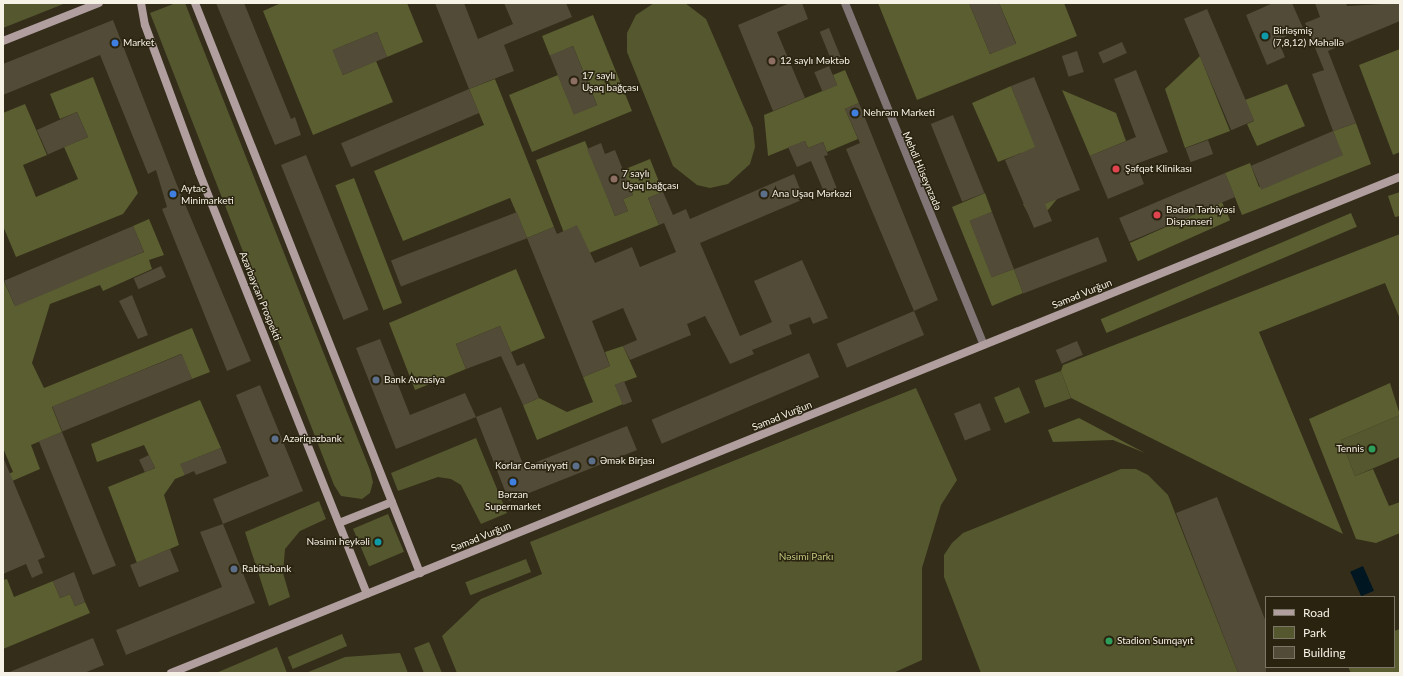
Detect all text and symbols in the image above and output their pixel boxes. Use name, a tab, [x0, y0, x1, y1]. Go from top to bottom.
place label: Birləşmiş (7,8,12) Məhəllə	[1273, 24, 1344, 48]
marker: Birləşmiş (7,8,12) Məhəllə	[1260, 31, 1270, 41]
place label: Market	[123, 37, 154, 49]
marker: Market	[110, 38, 120, 48]
place label: 12 saylı Məktəb	[780, 55, 850, 67]
marker: 12 saylı Məktəb	[767, 56, 777, 66]
place label: 17 saylı Uşaq bağçası	[582, 69, 639, 92]
marker: 17 saylı Uşaq bağçası	[569, 76, 579, 86]
place label: Nehrəm Marketi	[863, 107, 935, 119]
marker: Nehrəm Marketi	[850, 108, 860, 118]
street label: Mehdi Hüseynzadə	[900, 130, 944, 212]
marker: Şəfqət Klinikası	[1110, 163, 1122, 175]
place label: Şəfqət Klinikası	[1125, 163, 1192, 175]
place label: 7 saylı Uşaq bağçası	[622, 167, 679, 190]
marker: 7 saylı Uşaq bağçası	[609, 174, 619, 184]
place label: Aytac Minimarketi	[181, 182, 234, 206]
place label: Ana Uşaq Mərkəzi	[772, 188, 852, 200]
marker: Aytac Minimarketi	[168, 189, 178, 199]
marker: Ana Uşaq Mərkəzi	[759, 189, 769, 199]
place label: Bədən Tərbiyəsi Dispanseri	[1166, 203, 1235, 226]
marker: Bədən Tərbiyəsi Dispanseri	[1151, 209, 1163, 221]
street label: Azərbaycan Prospekti	[237, 250, 283, 342]
street label: Səməd Vurğun	[1050, 276, 1114, 312]
place label: Bank Avrasiya	[384, 374, 445, 386]
marker: Bank Avrasiya	[371, 375, 381, 385]
street label: Səməd Vurğun	[750, 398, 814, 434]
place label: Azəriqazbank	[283, 433, 342, 445]
marker: Azəriqazbank	[270, 434, 280, 444]
place label: Tennis	[1336, 443, 1364, 455]
marker: Tennis	[1367, 444, 1377, 454]
place label: Əmək Birjası	[600, 455, 655, 467]
marker: Əmək Birjası	[587, 456, 597, 466]
place label: Korlar Cəmiyyəti	[495, 460, 568, 472]
marker: Korlar Cəmiyyəti	[571, 461, 581, 471]
marker: Bərzan Supermarket	[508, 477, 518, 487]
place label: Bərzan Supermarket	[485, 488, 541, 512]
street label: Səməd Vurğun	[449, 519, 513, 555]
place label: Nəsimi heykəli	[306, 536, 370, 548]
marker: Nəsimi heykəli	[373, 537, 383, 547]
park label: Nəsimi Parkı	[779, 551, 833, 563]
place label: Rabitəbank	[242, 563, 291, 575]
marker: Rabitəbank	[229, 564, 239, 574]
legend	[1265, 596, 1395, 668]
text: Road	[1303, 605, 1330, 620]
text: Park	[1303, 625, 1326, 640]
place label: Stadion Sumqayıt	[1117, 635, 1193, 647]
marker: Stadion Sumqayıt	[1104, 636, 1114, 646]
text: Building	[1303, 645, 1346, 660]

